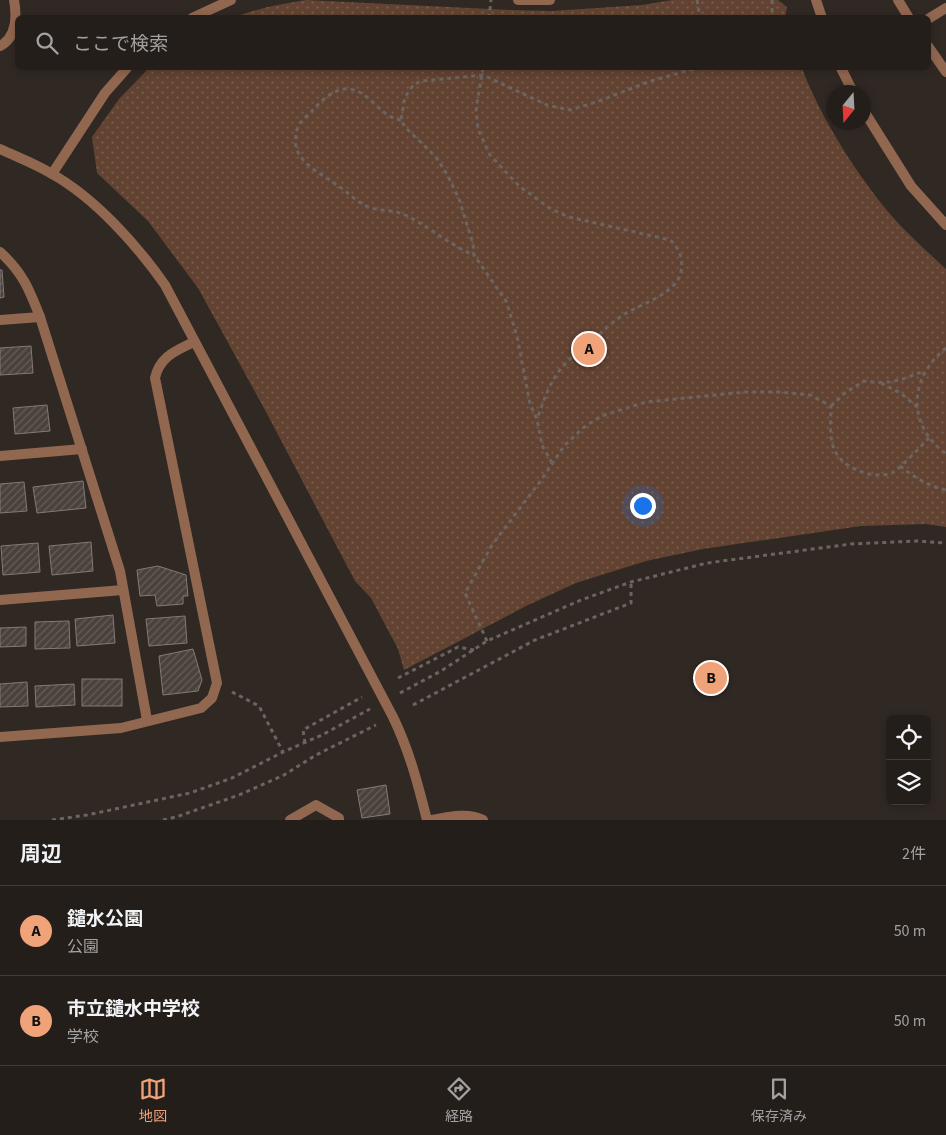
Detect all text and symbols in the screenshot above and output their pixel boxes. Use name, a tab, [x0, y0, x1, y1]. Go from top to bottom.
search box	[15, 15, 931, 70]
icon: search	[33, 29, 61, 57]
text: ここで検索	[73, 31, 168, 58]
north arrow	[826, 85, 871, 130]
pin: A	[573, 330, 605, 368]
your location	[630, 493, 656, 519]
pin: B	[695, 659, 727, 697]
map controls	[886, 715, 931, 805]
button: locate	[886, 715, 931, 760]
button: layers	[886, 760, 931, 805]
text: 周辺	[20, 839, 62, 869]
text: 2件	[902, 843, 926, 865]
text: 鑓水公園	[67, 906, 143, 933]
text: A	[31, 920, 41, 942]
text: 50 m	[894, 920, 926, 942]
text: 公園	[67, 936, 99, 958]
text: 市立鑓水中学校	[67, 996, 200, 1023]
text: B	[31, 1010, 41, 1032]
text: 50 m	[894, 1010, 926, 1032]
text: 学校	[67, 1026, 99, 1048]
tab: 地図	[139, 1075, 167, 1127]
tab: 経路	[445, 1075, 473, 1127]
tab: 保存済み	[751, 1075, 807, 1127]

